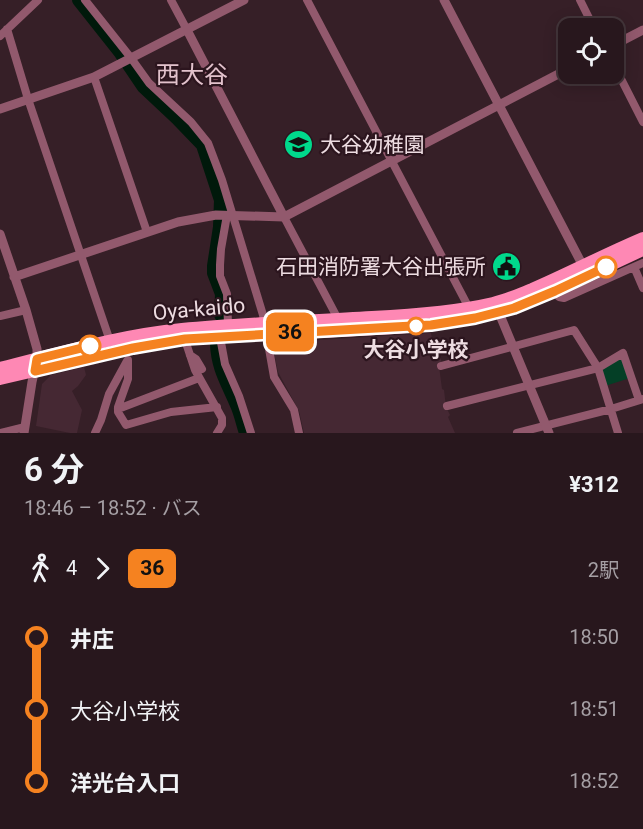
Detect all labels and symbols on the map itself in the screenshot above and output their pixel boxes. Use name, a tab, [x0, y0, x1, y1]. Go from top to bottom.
district label: 西大谷	[156, 61, 228, 89]
school or university icon: 大谷幼稚園	[283, 129, 315, 161]
place label: 大谷幼稚園	[320, 133, 425, 157]
public building icon: 石田消防署大谷出張所	[491, 251, 523, 283]
place label: 石田消防署大谷出張所	[276, 255, 486, 279]
unlabelled marker	[595, 256, 617, 278]
street label: Oya-kaido	[152, 293, 246, 325]
line badge: 36	[263, 312, 317, 352]
marker: 大谷小学校	[407, 317, 425, 335]
unlabelled marker	[79, 335, 101, 357]
place label: 大谷小学校	[364, 338, 469, 362]

